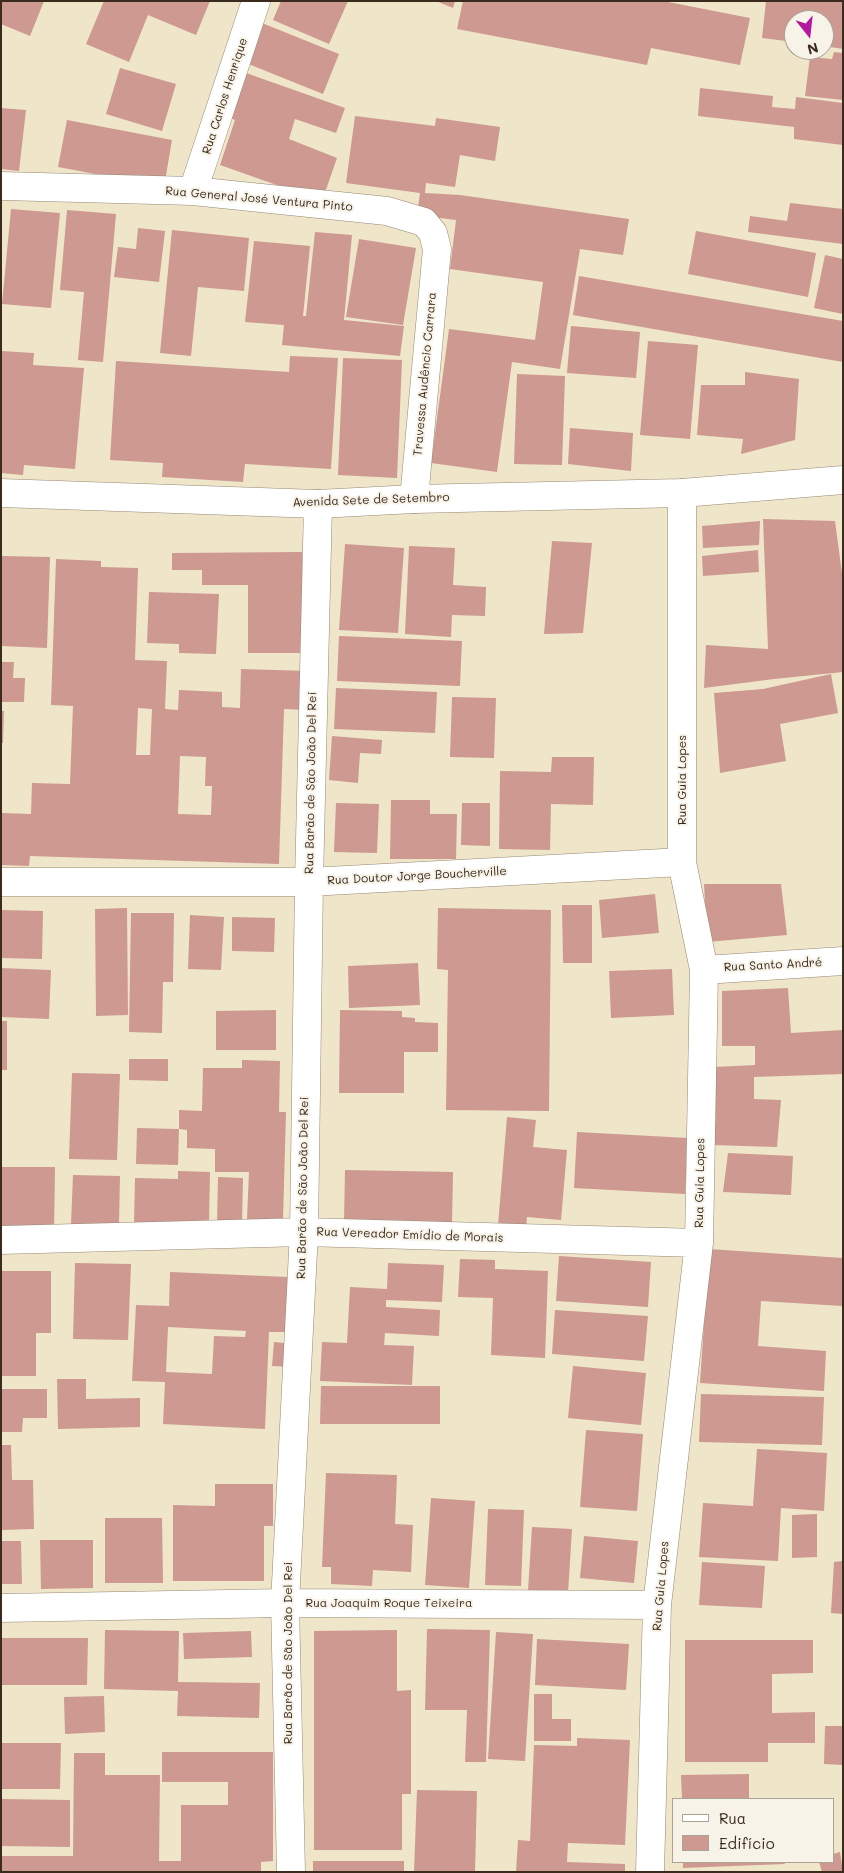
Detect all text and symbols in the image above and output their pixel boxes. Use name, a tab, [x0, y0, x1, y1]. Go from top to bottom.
north arrow	[784, 10, 834, 60]
street label: Rua Carlos Henrique	[199, 36, 251, 156]
text: N	[805, 38, 821, 60]
street label: Rua General José Ventura Pinto	[165, 184, 353, 214]
street label: Travessa Audêncio Carrara	[411, 292, 439, 456]
street label: Avenida Sete de Setembro	[292, 490, 450, 510]
street label: Rua Barão de São João Del Rei	[302, 692, 320, 874]
street label: Rua Guia Lopes	[675, 735, 689, 825]
street label: Rua Doutor Jorge Boucherville	[327, 864, 507, 888]
street label: Rua Santo André	[723, 955, 823, 975]
street label: Rua Barão de São João Del Rei	[294, 1097, 312, 1279]
street label: Rua Guia Lopes	[692, 1138, 708, 1228]
street label: Rua Vereador Emídio de Morais	[316, 1225, 504, 1245]
street label: Rua Guia Lopes	[650, 1540, 672, 1632]
street label: Rua Barão de São João Del Rei	[281, 1562, 295, 1744]
street label: Rua Joaquim Roque Teixeira	[306, 1596, 472, 1610]
legend	[672, 1798, 834, 1863]
text: Rua	[719, 1808, 746, 1828]
text: Edifício	[719, 1833, 775, 1853]

